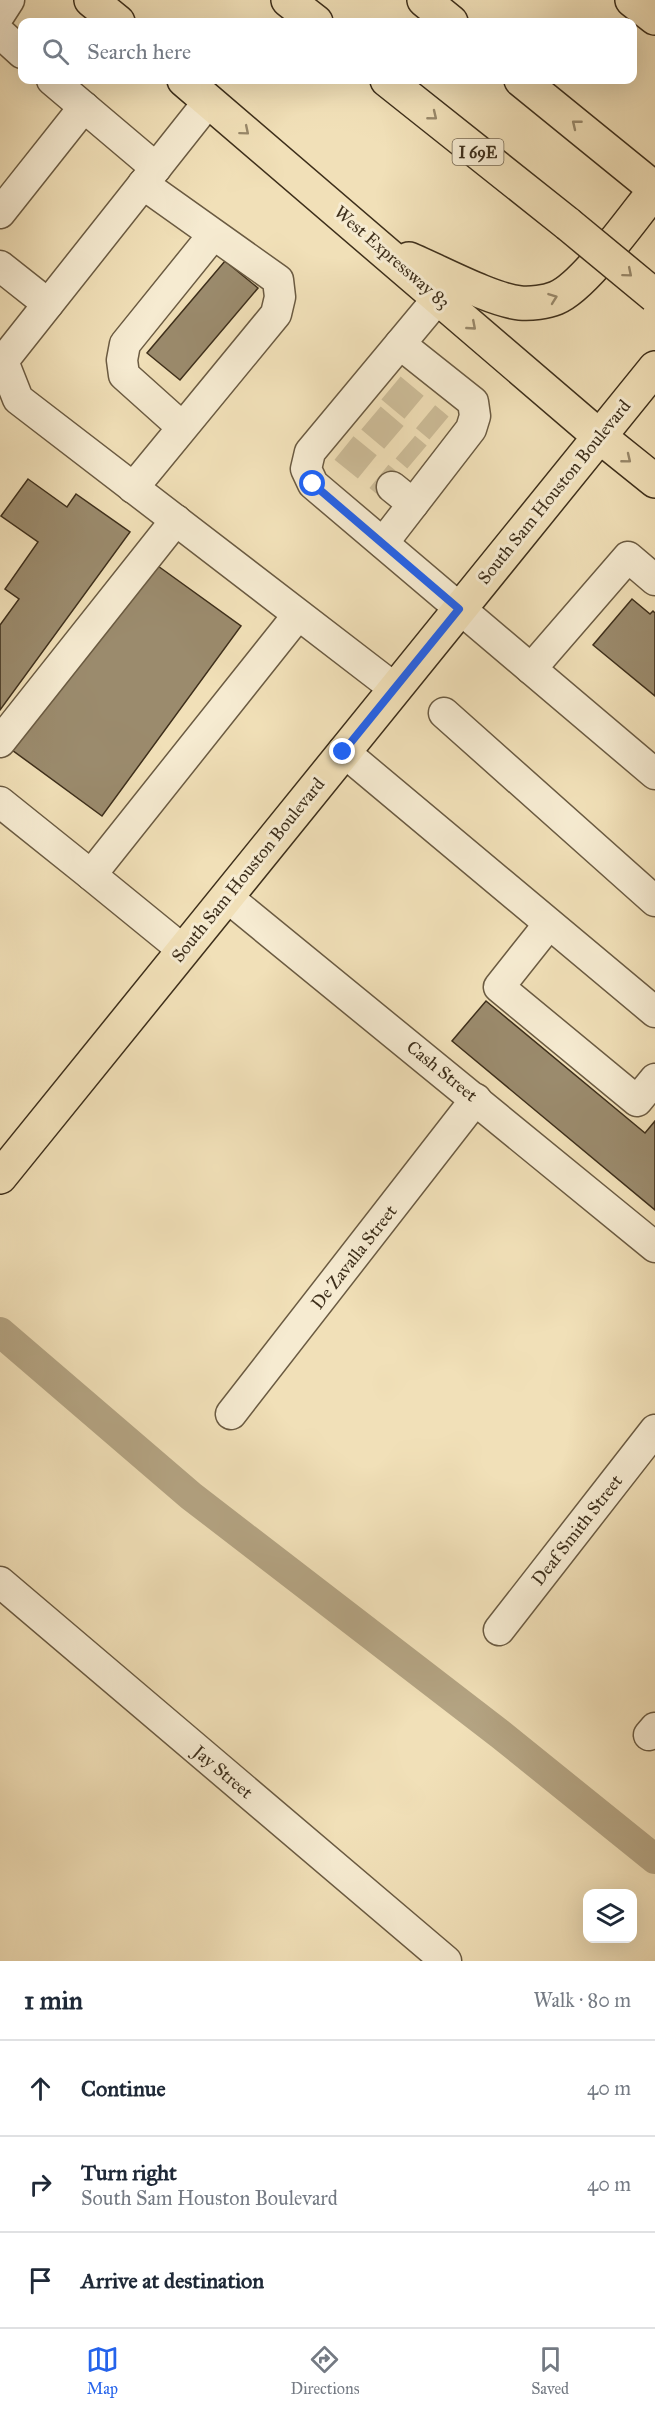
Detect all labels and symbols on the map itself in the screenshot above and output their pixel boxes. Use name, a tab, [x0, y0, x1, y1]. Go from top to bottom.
one-way arrow	[426, 109, 437, 120]
one-way arrow	[572, 121, 583, 132]
one-way arrow	[238, 124, 249, 135]
road number: I 69E	[452, 139, 504, 165]
street label: West Expressway 83	[330, 201, 454, 313]
one-way arrow	[621, 266, 632, 277]
one-way arrow	[547, 292, 558, 305]
one-way arrow	[465, 319, 476, 330]
street label: South Sam Houston Boulevard	[473, 395, 635, 589]
one-way arrow	[620, 451, 631, 462]
route start	[299, 470, 325, 496]
route end	[329, 738, 355, 764]
street label: South Sam Houston Boulevard	[167, 773, 329, 967]
street label: Cash Street	[402, 1036, 482, 1107]
street label: De Zavalla Street	[306, 1200, 402, 1314]
street label: Deaf Smith Street	[527, 1470, 627, 1590]
street label: Jay Street	[186, 1739, 258, 1804]

